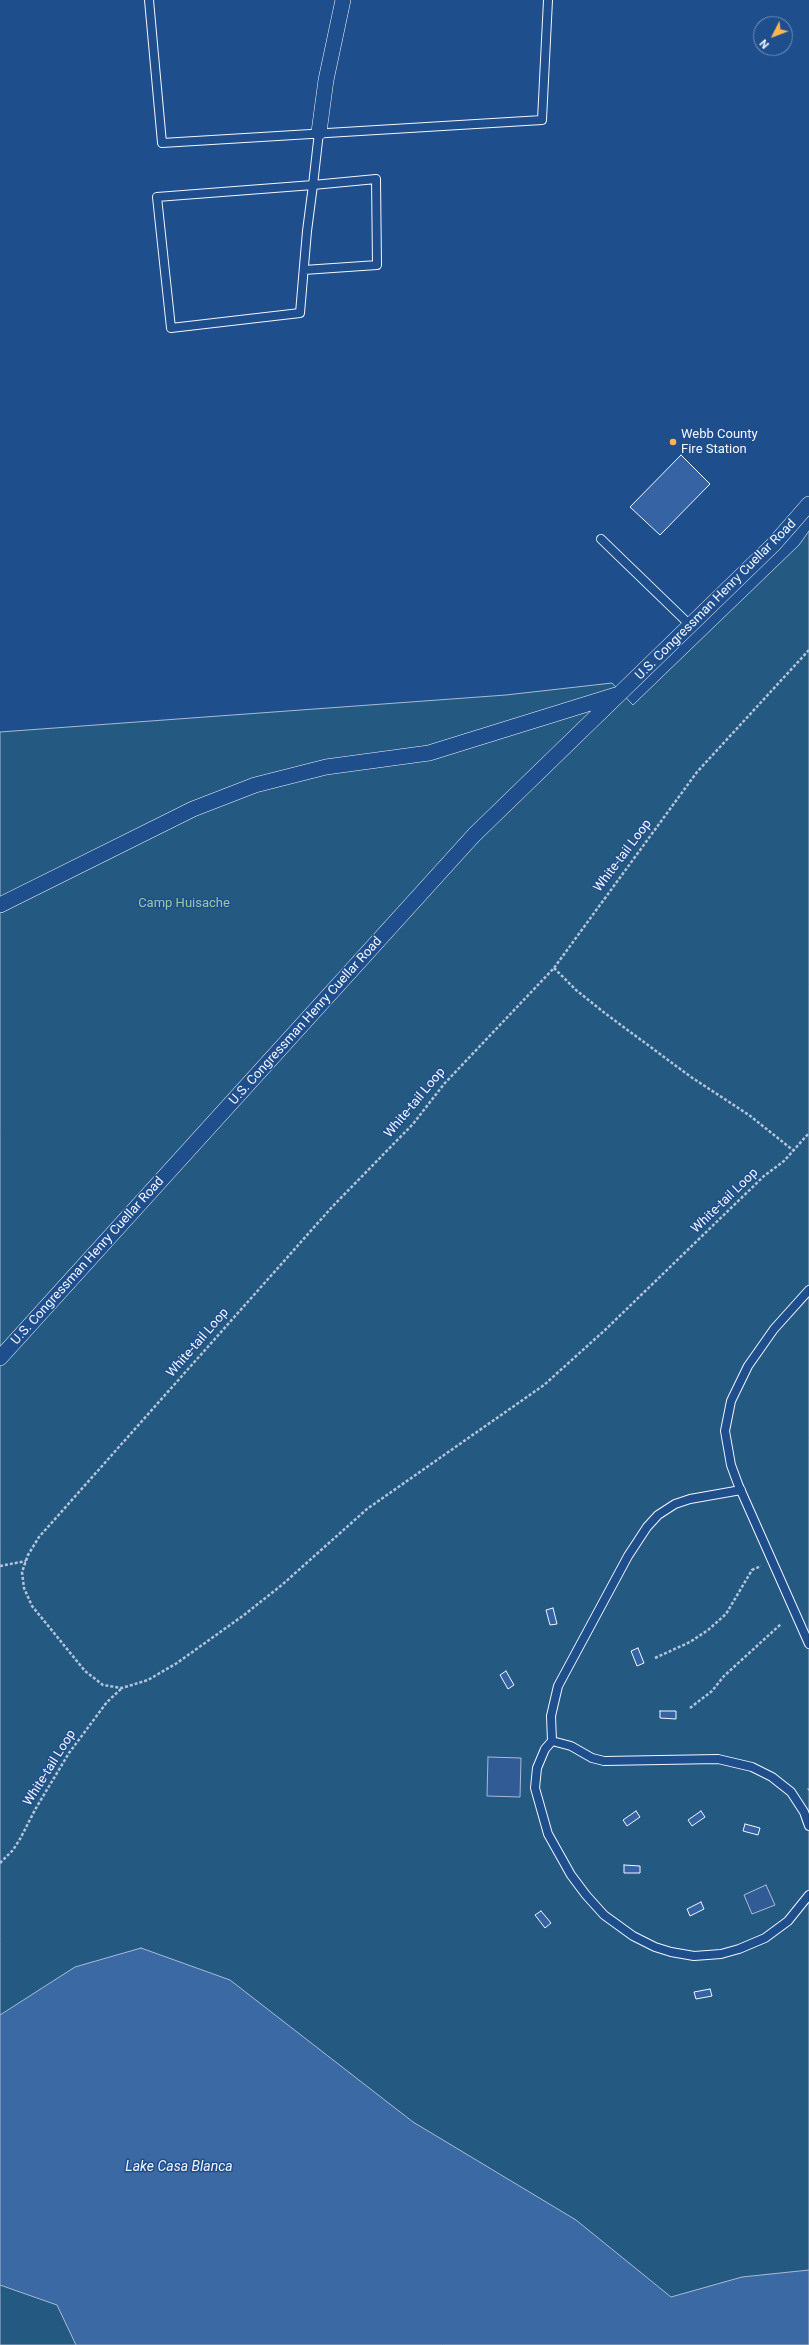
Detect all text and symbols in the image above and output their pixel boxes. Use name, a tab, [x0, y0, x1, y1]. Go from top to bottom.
north arrow	[753, 16, 793, 56]
text: N	[757, 36, 772, 51]
place label: Webb County Fire Station	[681, 427, 758, 458]
marker: Webb County Fire Station	[668, 437, 678, 447]
street label: U.S. Congressman Henry Cuellar Road	[632, 516, 800, 684]
street label: White-tail Loop	[591, 817, 655, 895]
park label: Camp Huisache	[138, 896, 230, 912]
street label: U.S. Congressman Henry Cuellar Road	[226, 934, 386, 1108]
street label: White-tail Loop	[381, 1065, 449, 1141]
street label: White-tail Loop	[688, 1165, 762, 1237]
street label: U.S. Congressman Henry Cuellar Road	[8, 1174, 168, 1348]
street label: White-tail Loop	[164, 1305, 232, 1381]
street label: White-tail Loop	[20, 1727, 80, 1809]
water label: Lake Casa Blanca	[125, 2159, 233, 2175]

